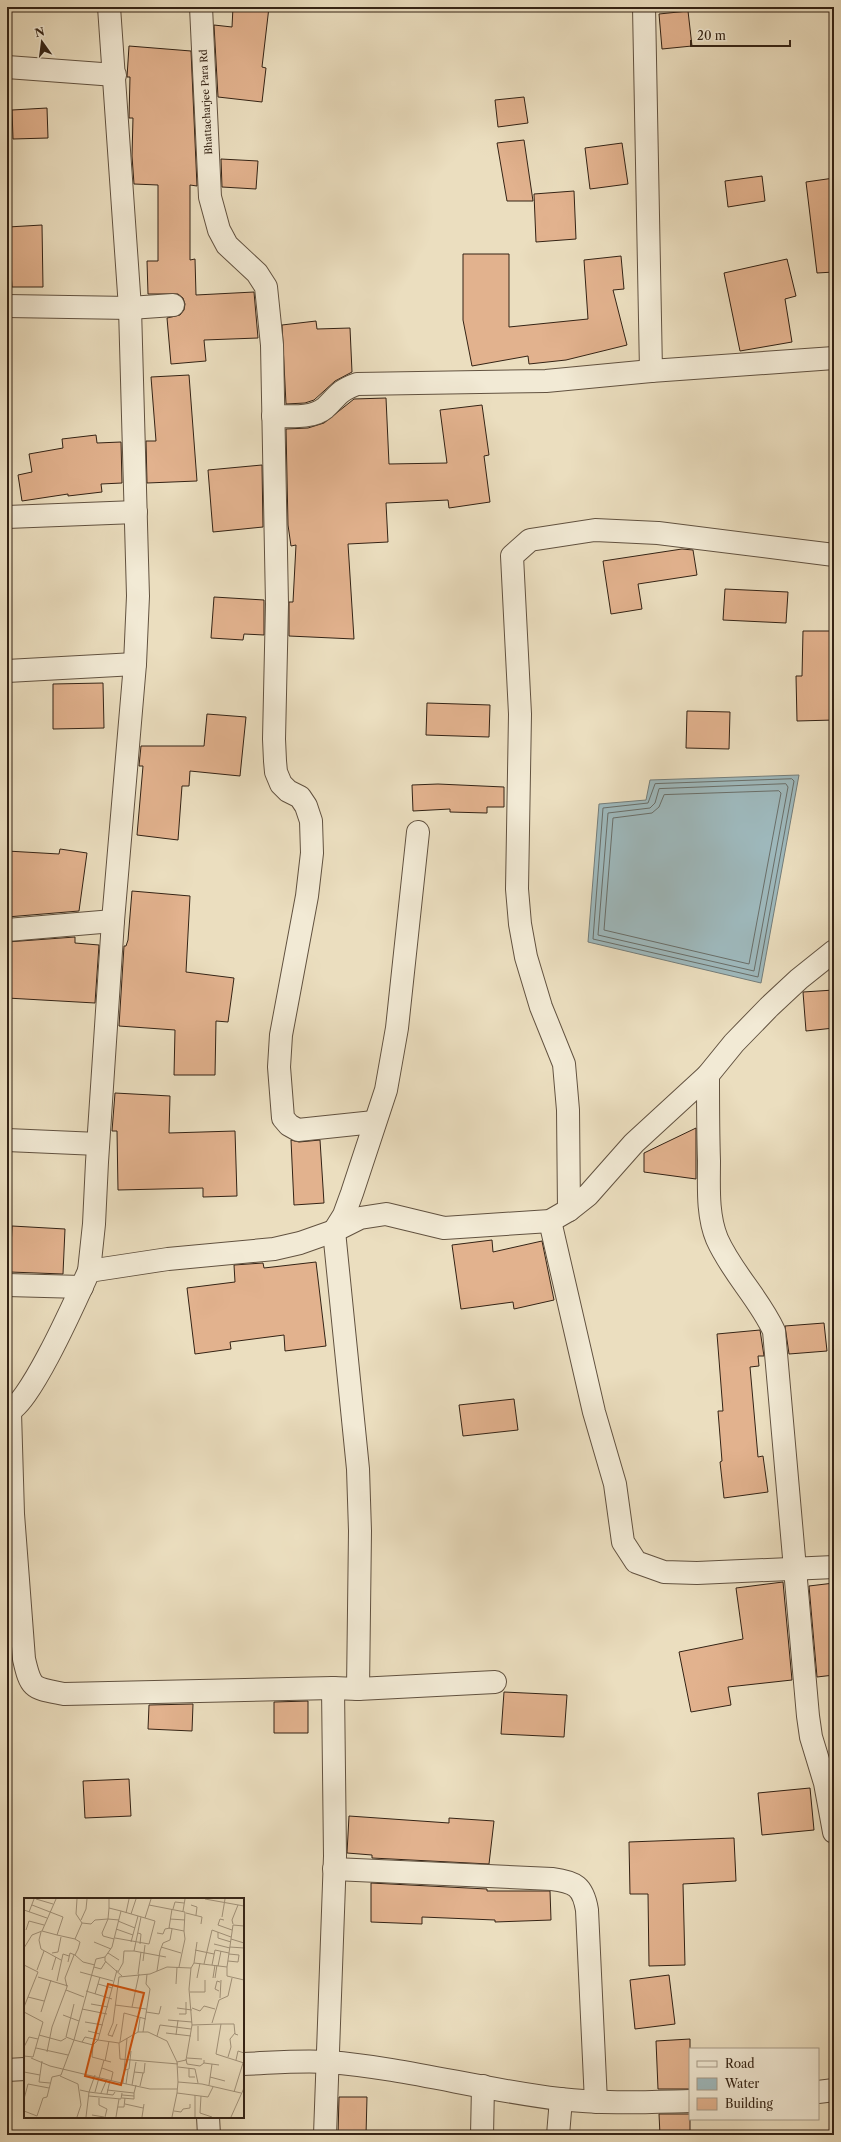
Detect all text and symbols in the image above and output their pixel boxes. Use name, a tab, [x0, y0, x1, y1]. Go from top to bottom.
north arrow	[22, 22, 62, 62]
scale bar	[691, 22, 790, 48]
text: N	[33, 24, 46, 40]
text: 20 m	[697, 28, 726, 43]
street label: Bhattacharjee Para Rd	[197, 49, 215, 155]
inset map	[24, 1898, 244, 2118]
legend	[689, 2048, 819, 2120]
text: Road	[725, 2056, 755, 2071]
text: Water	[724, 2076, 759, 2091]
text: Building	[725, 2096, 773, 2111]

